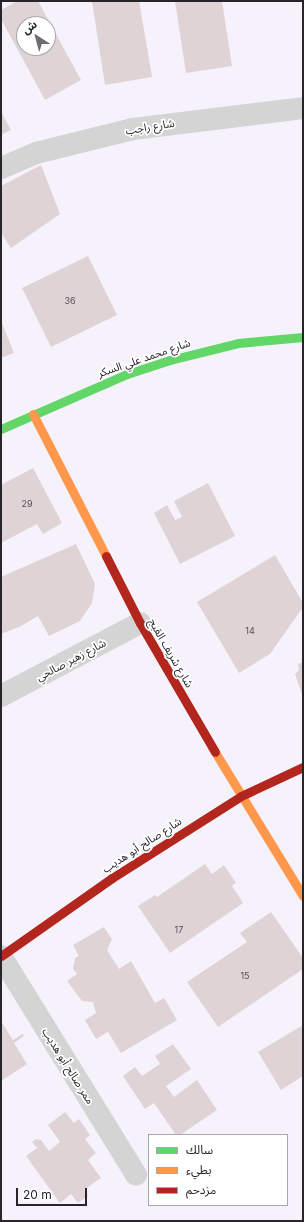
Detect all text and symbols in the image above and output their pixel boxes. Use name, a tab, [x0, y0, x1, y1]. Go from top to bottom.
north arrow	[16, 16, 56, 56]
text: ش	[19, 17, 40, 37]
street label: شارع راجب	[125, 117, 175, 137]
house number: 36	[64, 296, 76, 306]
street label: شارع محمد علي السكر	[96, 336, 192, 380]
house number: 29	[21, 499, 33, 509]
street label: شارع شريف القبج	[146, 616, 196, 690]
house number: 14	[245, 626, 255, 636]
street label: شارع زهير صالحي	[34, 636, 108, 684]
street label: شارع صالح أبو هديب	[100, 814, 184, 876]
house number: 17	[175, 925, 183, 935]
house number: 15	[240, 971, 250, 981]
street label: ممر صالح أبو هديب	[39, 1026, 97, 1106]
legend	[148, 1134, 288, 1206]
text: سالك	[186, 1142, 213, 1157]
text: بطيء	[186, 1162, 212, 1177]
scale bar	[18, 1180, 89, 1206]
text: مزدحم	[186, 1182, 216, 1197]
text: 20 m	[23, 1187, 52, 1202]

